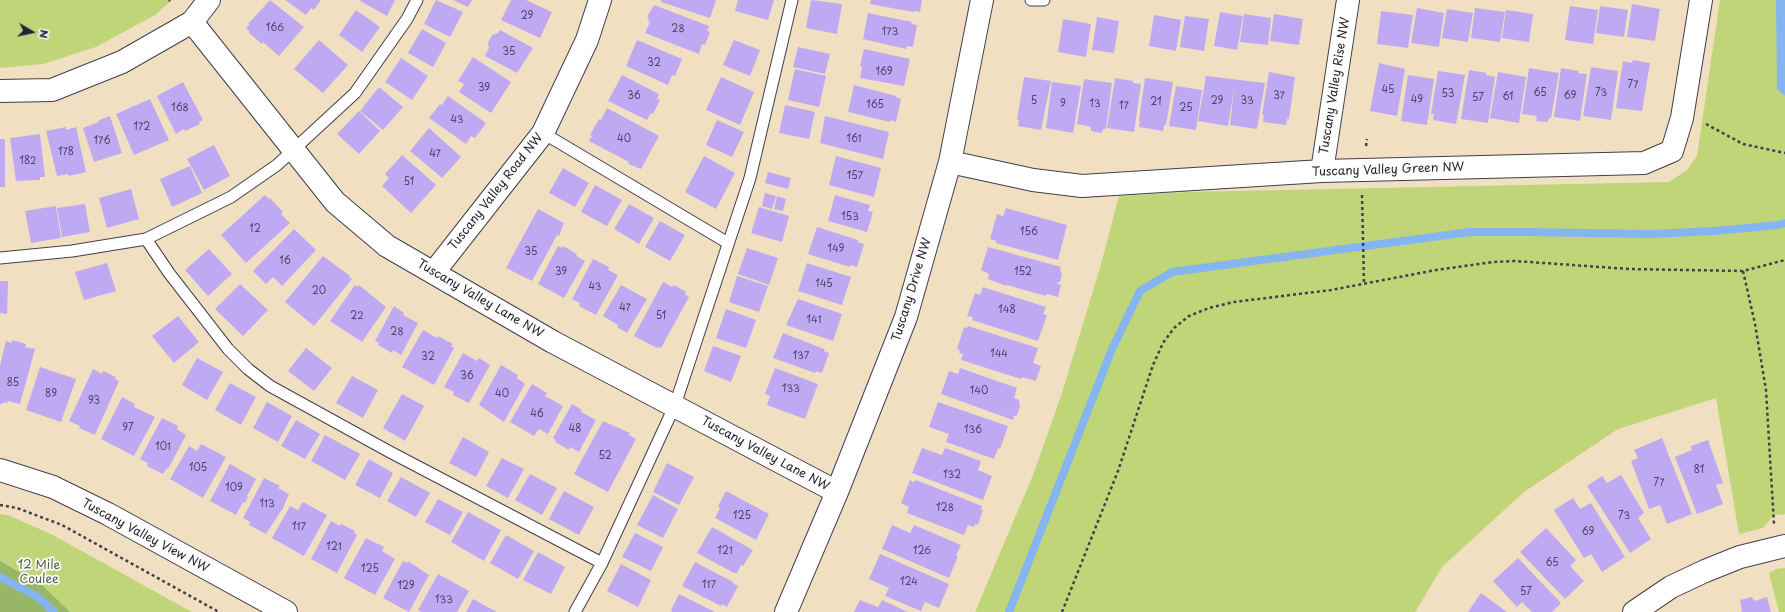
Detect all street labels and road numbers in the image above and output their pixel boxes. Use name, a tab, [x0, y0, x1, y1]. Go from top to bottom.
street label: Tuscany Valley Rise NW	[1317, 16, 1353, 156]
street label: Tuscany Valley Road NW	[446, 131, 546, 253]
street label: Tuscany Valley Green NW	[1312, 160, 1464, 180]
street label: Tuscany Drive NW	[889, 236, 935, 344]
street label: Tuscany Valley Lane NW	[414, 257, 546, 341]
street label: Tuscany Valley Lane NW	[698, 414, 832, 494]
street label: Tuscany Valley View NW	[79, 496, 211, 576]

